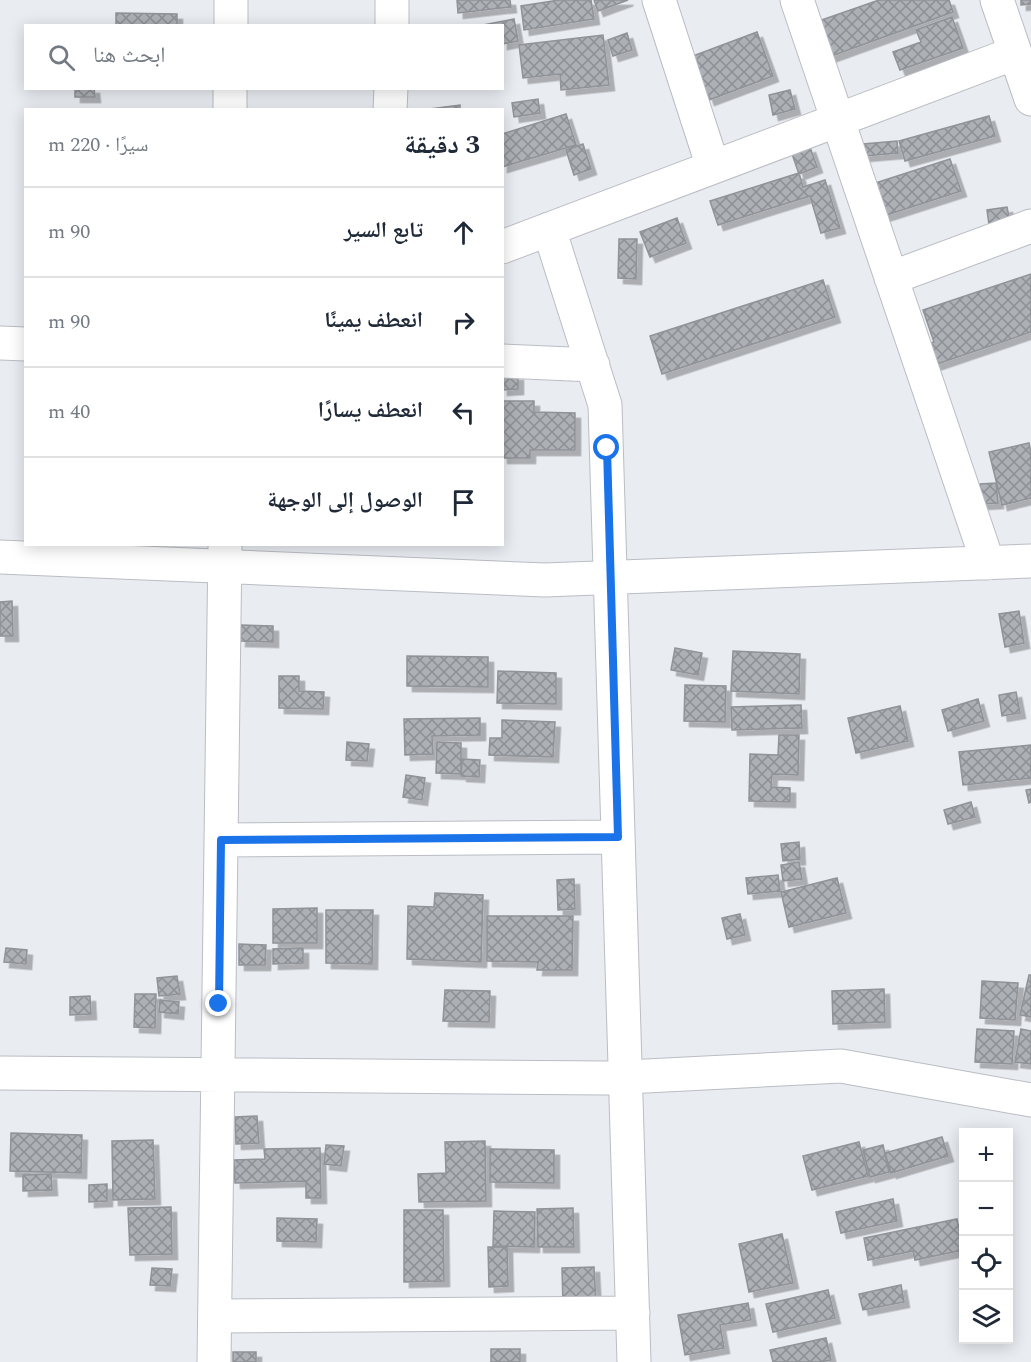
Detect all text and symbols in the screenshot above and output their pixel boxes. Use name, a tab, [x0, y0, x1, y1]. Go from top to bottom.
search box	[24, 24, 504, 90]
text: ابحث هنا	[93, 39, 166, 72]
icon: search	[45, 41, 78, 74]
text: 3 دقيقة	[404, 125, 480, 165]
text: سيرًا · 220 m	[48, 130, 148, 160]
text: تابع السير	[344, 214, 423, 247]
icon: ahead	[447, 216, 480, 249]
text: 90 m	[48, 217, 90, 247]
text: انعطف يمينًا	[324, 304, 423, 337]
icon: right	[447, 306, 480, 339]
text: 90 m	[48, 307, 90, 337]
text: انعطف يسارًا	[318, 394, 423, 427]
icon: left	[447, 396, 480, 429]
text: 40 m	[48, 397, 90, 427]
route start	[593, 434, 619, 460]
text: الوصول إلى الوجهة	[267, 484, 423, 517]
icon: arrive	[447, 486, 480, 519]
route end	[205, 990, 231, 1016]
map controls	[959, 1128, 1013, 1344]
button: +	[959, 1128, 1013, 1182]
button: −	[959, 1182, 1013, 1236]
button: locate	[959, 1236, 1013, 1290]
button: layers	[959, 1290, 1013, 1344]

